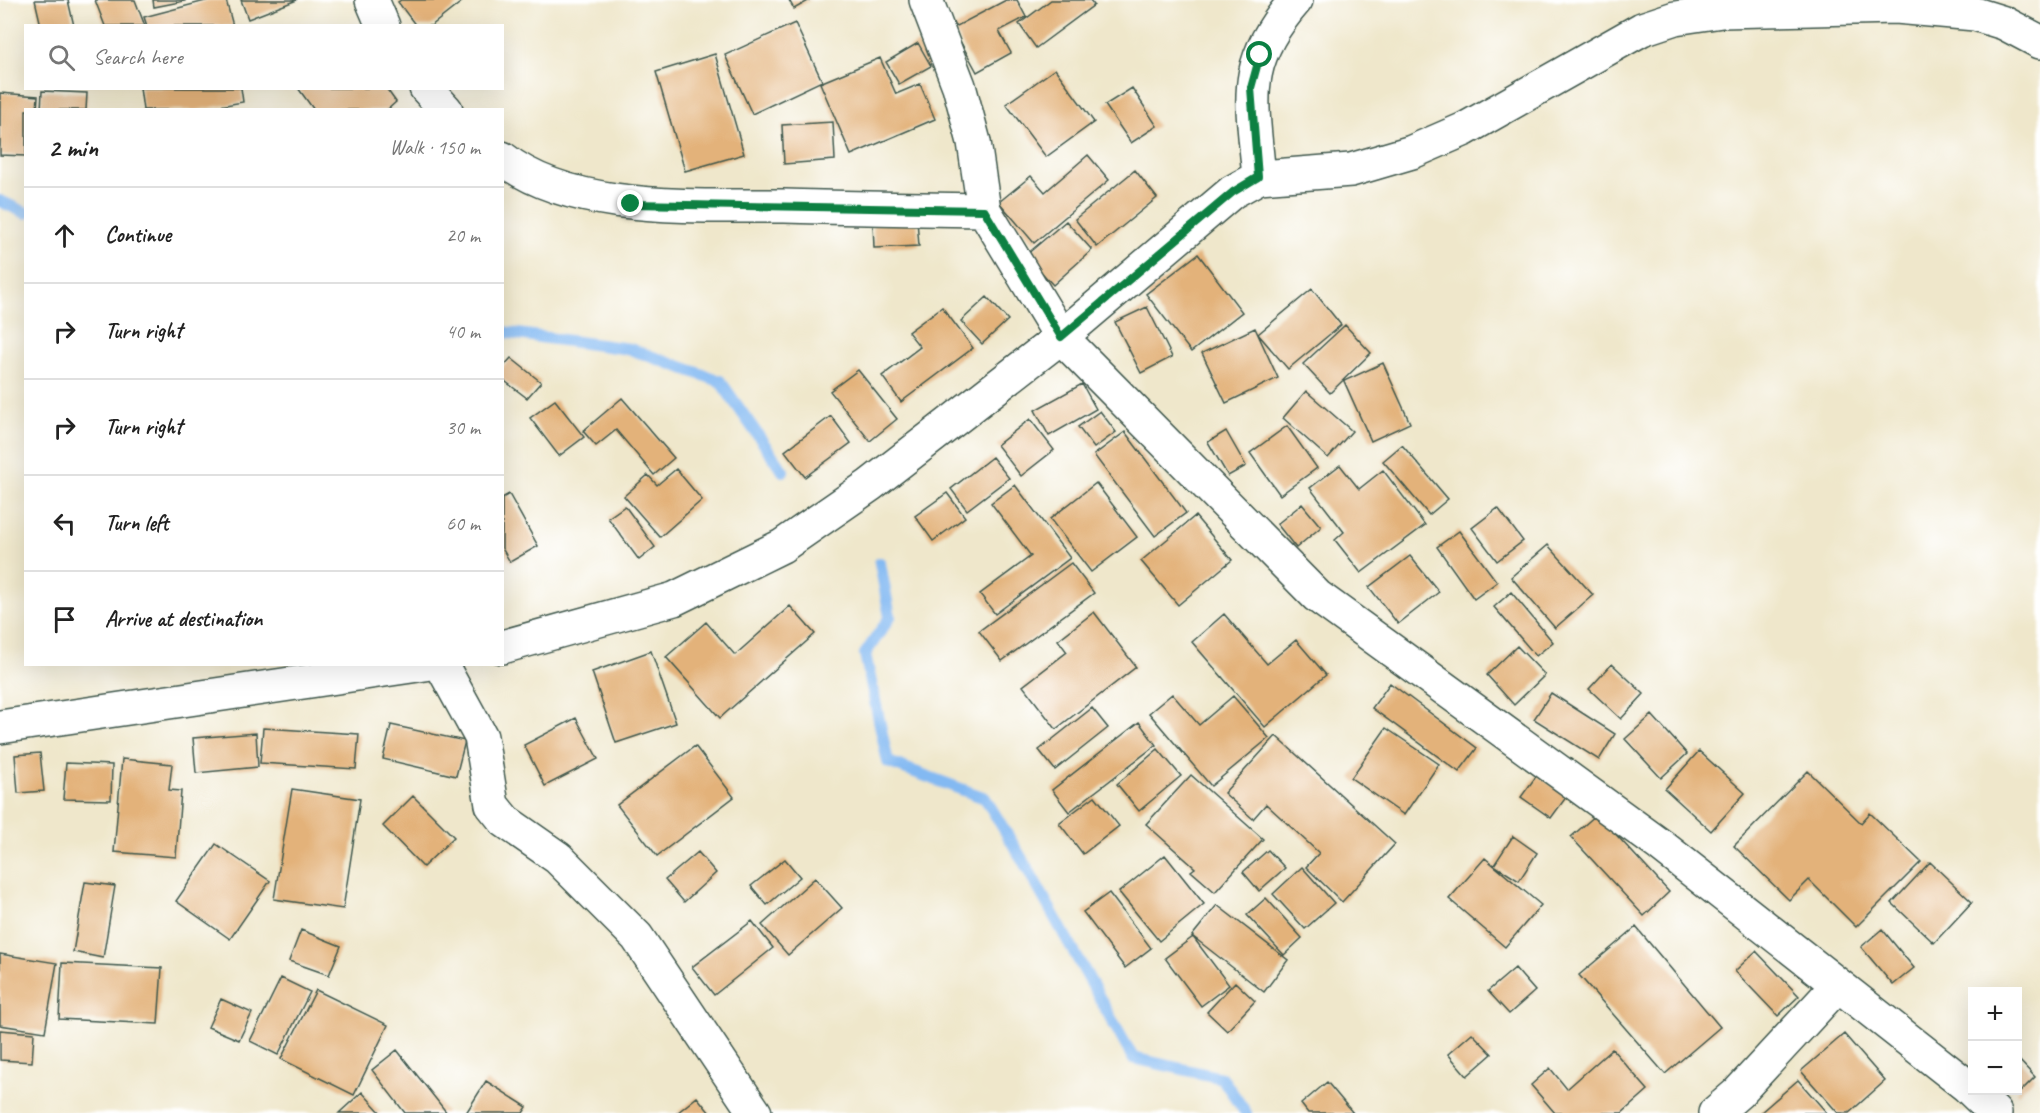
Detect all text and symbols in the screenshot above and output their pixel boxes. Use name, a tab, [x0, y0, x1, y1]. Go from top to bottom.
search box	[24, 24, 504, 90]
icon: search	[45, 41, 78, 74]
route start	[1246, 41, 1272, 67]
text: Search here	[93, 43, 183, 71]
text: 2 min	[48, 131, 98, 164]
text: Walk · 150 m	[390, 135, 480, 160]
route end	[617, 190, 643, 216]
icon: ahead	[48, 219, 81, 252]
text: Continue	[105, 221, 171, 249]
text: 20 m	[446, 223, 480, 248]
icon: right	[48, 315, 81, 348]
text: Turn right	[105, 317, 182, 345]
text: 40 m	[446, 319, 480, 344]
icon: right	[48, 411, 81, 444]
text: Turn right	[105, 413, 182, 441]
text: 30 m	[446, 415, 480, 440]
icon: left	[48, 507, 81, 540]
text: Turn left	[105, 509, 169, 537]
text: 60 m	[446, 511, 480, 536]
icon: arrive	[48, 603, 81, 636]
text: Arrive at destination	[105, 605, 262, 633]
map controls	[1968, 987, 2022, 1095]
button: +	[1968, 987, 2022, 1041]
button: −	[1968, 1041, 2022, 1095]

